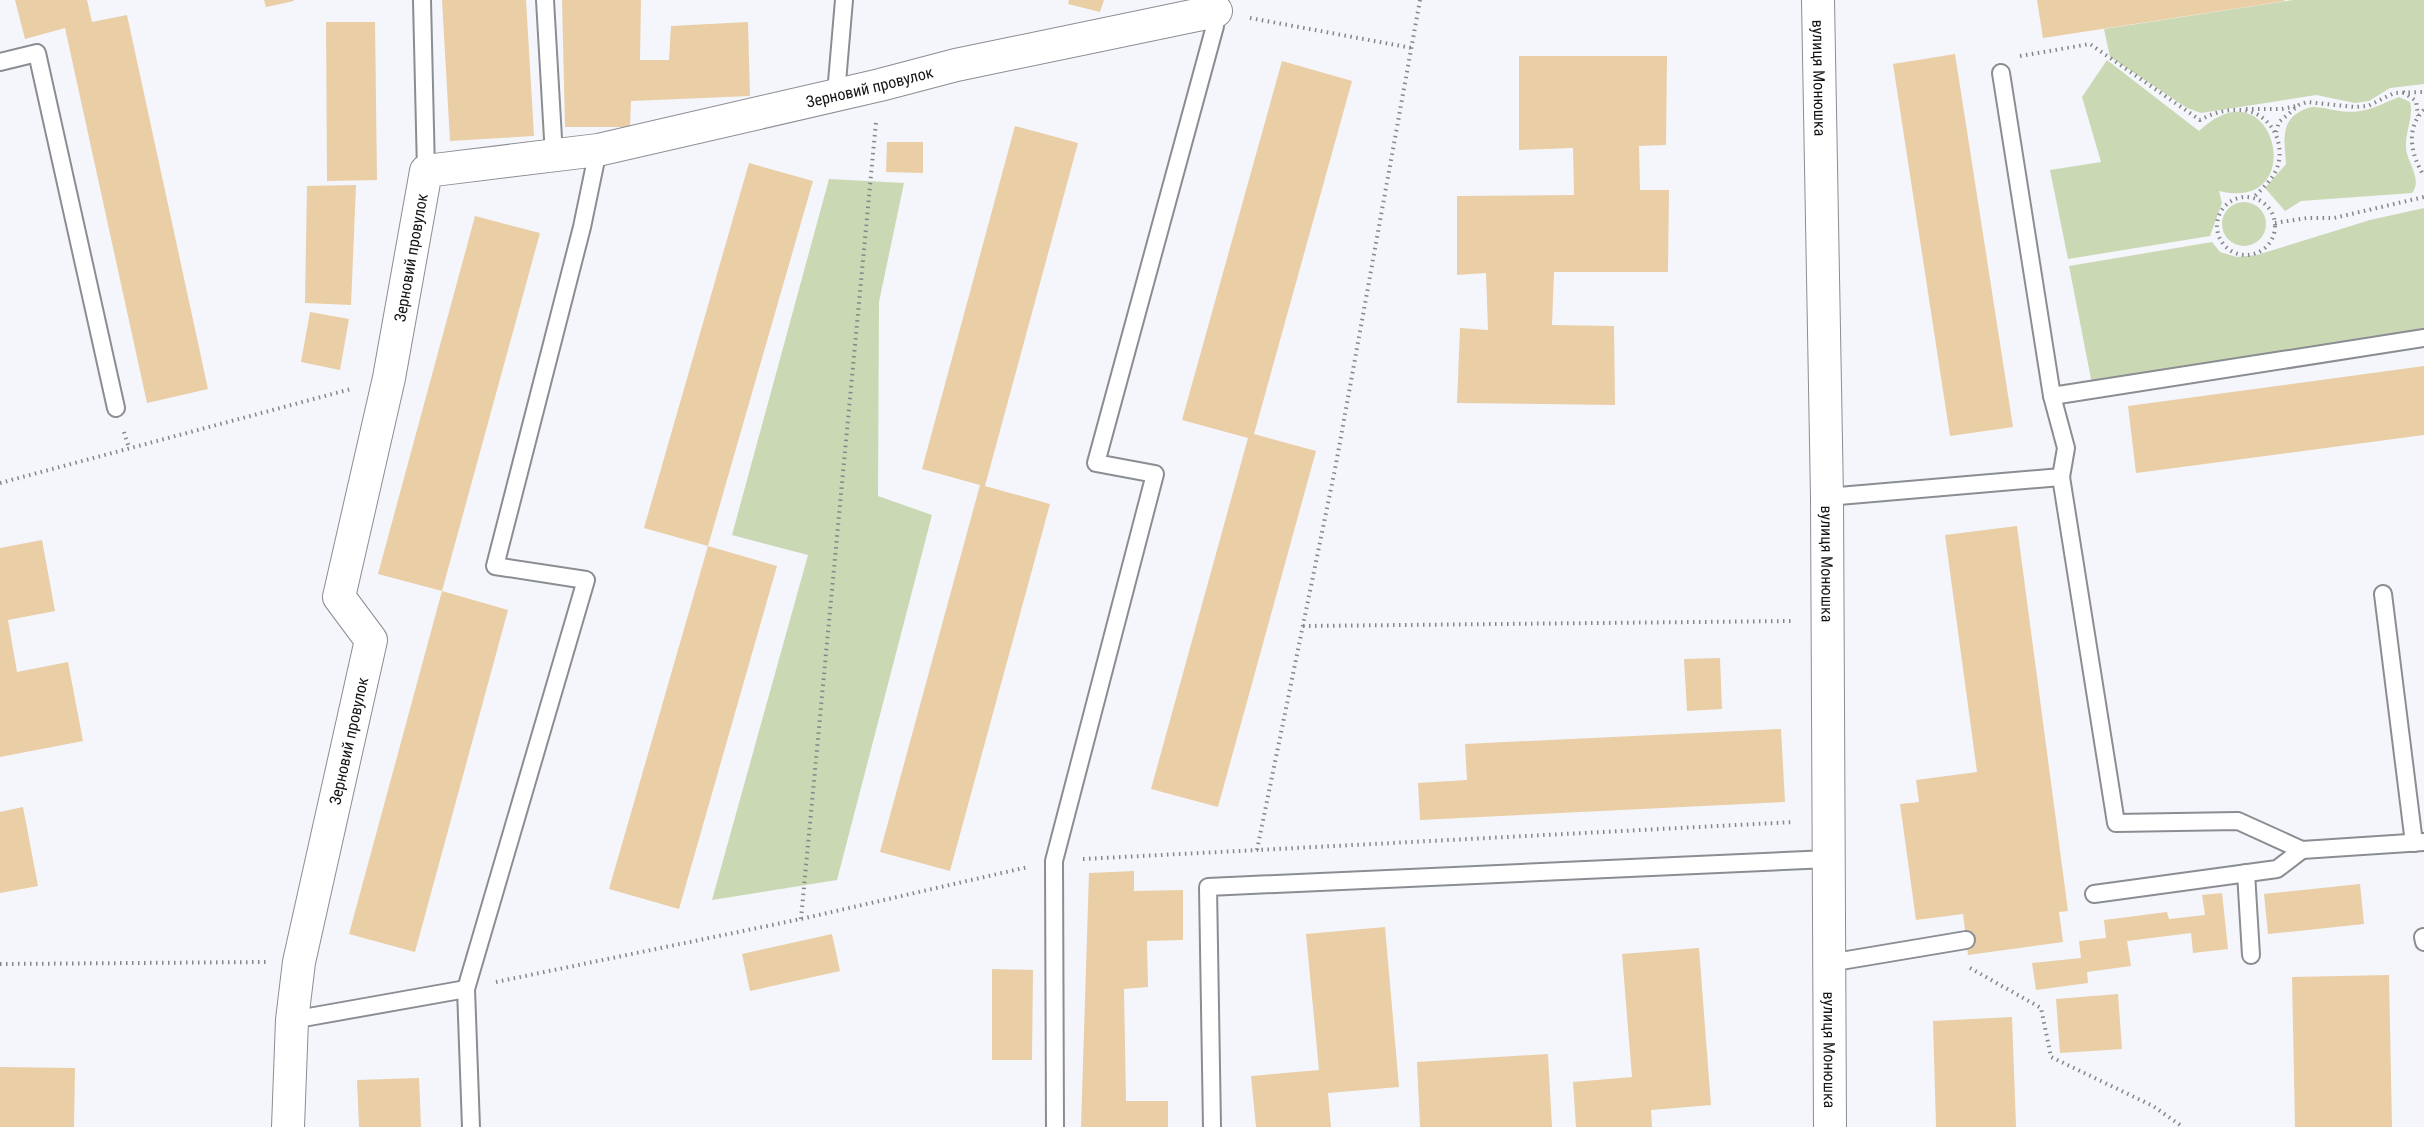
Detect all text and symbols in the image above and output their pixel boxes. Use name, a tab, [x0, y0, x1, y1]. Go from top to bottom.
street label: вулиця Монюшка	[1808, 19, 1829, 137]
street label: Зерновий провулок	[804, 62, 936, 112]
street label: Зерновий провулок	[390, 192, 432, 323]
street label: вулиця Монюшка	[1817, 506, 1837, 622]
street label: Зерновий провулок	[325, 675, 372, 807]
street label: вулиця Монюшка	[1819, 992, 1839, 1108]

